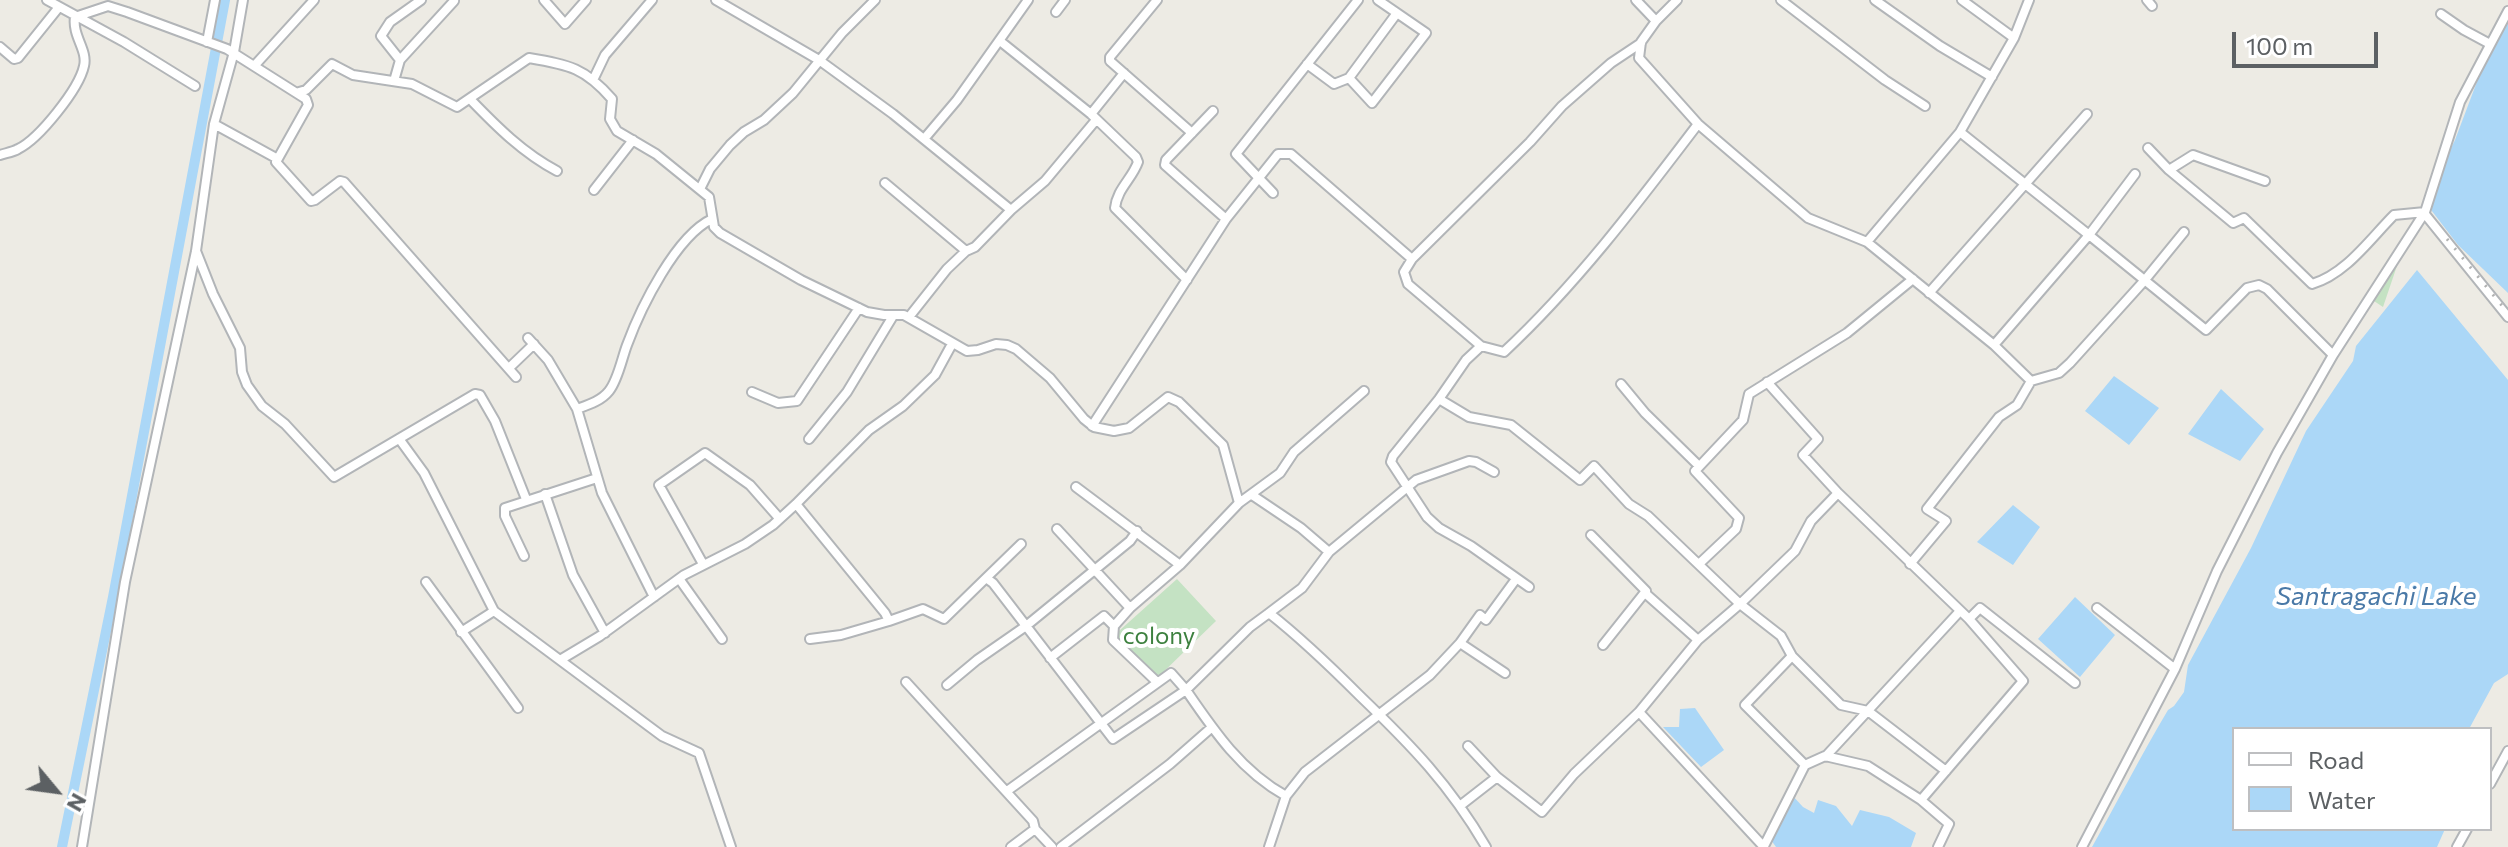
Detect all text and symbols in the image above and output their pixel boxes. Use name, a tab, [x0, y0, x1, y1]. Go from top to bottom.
scale bar	[2236, 16, 2382, 66]
text: 100 m	[2246, 31, 2313, 60]
water label: Santragachi Lake	[2276, 580, 2476, 612]
park label: colony	[1123, 622, 1195, 650]
legend	[2232, 727, 2492, 831]
text: Road	[2308, 745, 2364, 774]
north arrow	[16, 751, 96, 831]
text: Water	[2308, 785, 2376, 814]
text: N	[62, 789, 93, 817]

